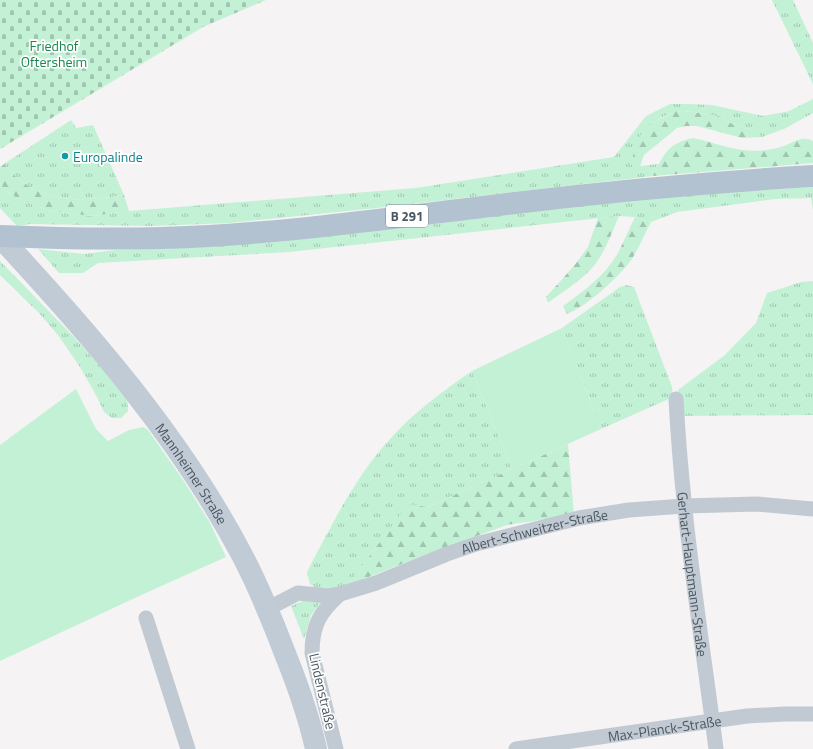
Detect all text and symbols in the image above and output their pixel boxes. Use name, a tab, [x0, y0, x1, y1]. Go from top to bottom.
park label: Friedhof Oftersheim	[21, 35, 87, 72]
place label: Europalinde	[73, 146, 143, 167]
marker: Europalinde	[60, 151, 70, 161]
road number: B 291	[386, 205, 428, 227]
street label: Mannheimer Straße	[151, 418, 233, 528]
street label: Gerhart-Hauptmann-Straße	[673, 491, 714, 658]
street label: Albert-Schweitzer-Straße	[458, 503, 609, 559]
street label: Lindenstraße	[304, 651, 342, 731]
street label: Max-Planck-Straße	[606, 709, 723, 746]

